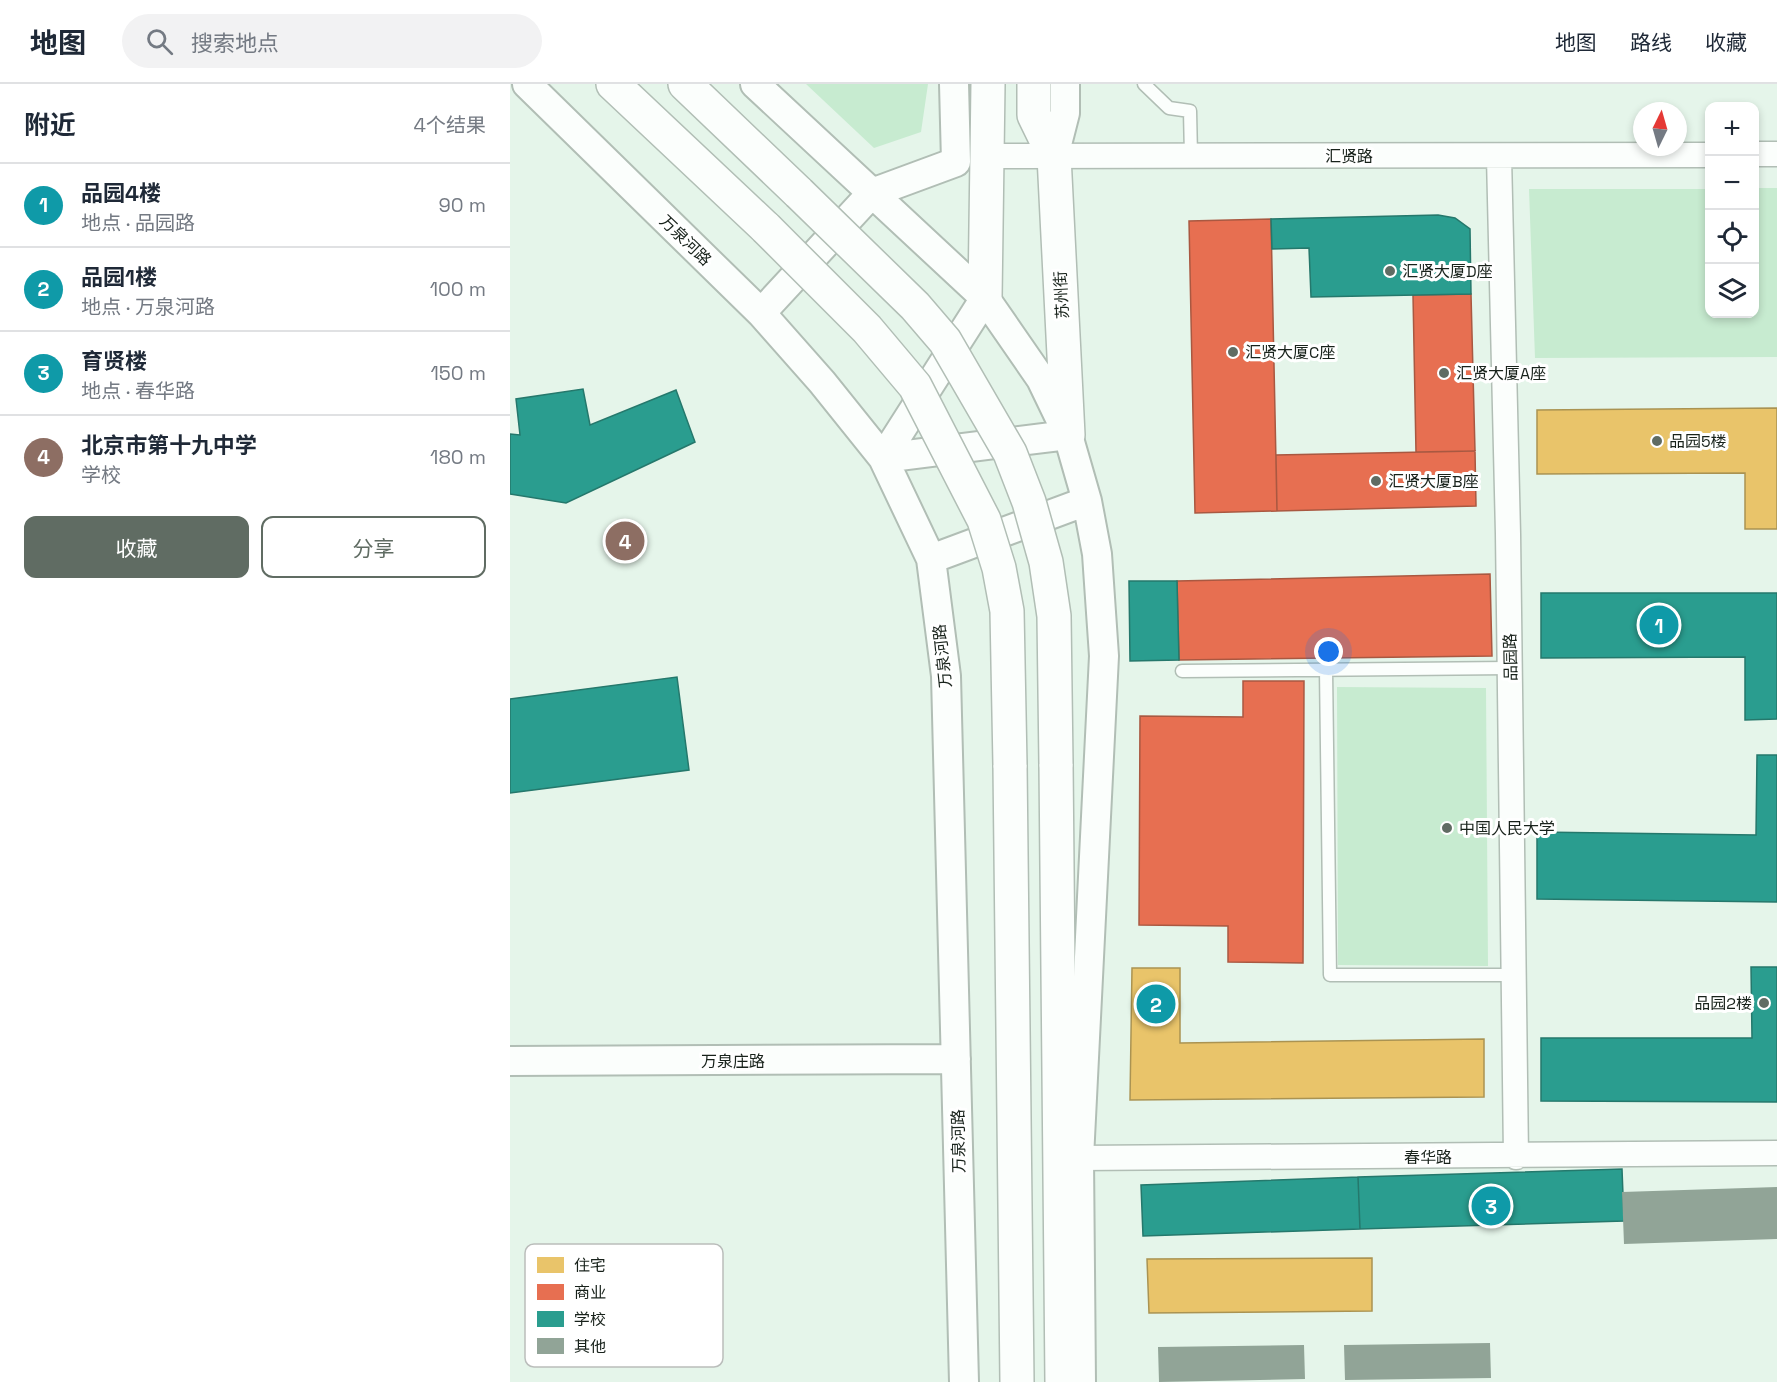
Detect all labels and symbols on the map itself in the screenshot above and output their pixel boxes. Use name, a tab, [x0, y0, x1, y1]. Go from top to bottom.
north arrow	[1633, 102, 1687, 156]
street label: 汇贤路	[1325, 146, 1373, 167]
street label: 万泉河路	[655, 211, 716, 270]
place label: 汇贤大厦D座	[1402, 261, 1493, 282]
marker: 汇贤大厦D座	[1383, 264, 1397, 278]
street label: 苏州街	[1050, 270, 1073, 319]
place label: 汇贤大厦C座	[1245, 342, 1335, 363]
marker: 汇贤大厦C座	[1226, 345, 1240, 359]
place label: 汇贤大厦A座	[1456, 363, 1546, 384]
marker: 汇贤大厦A座	[1437, 366, 1451, 380]
place label: 品园5楼	[1669, 431, 1727, 452]
marker: 品园5楼	[1650, 434, 1664, 448]
place label: 汇贤大厦B座	[1388, 471, 1479, 492]
marker: 汇贤大厦B座	[1369, 474, 1383, 488]
pin: 4	[606, 518, 644, 564]
pin: 1	[1640, 602, 1678, 648]
street label: 万泉河路	[929, 623, 956, 689]
street label: 品园路	[1500, 633, 1521, 681]
your location	[1314, 637, 1343, 666]
place label: 中国人民大学	[1459, 818, 1555, 839]
marker: 中国人民大学	[1440, 821, 1454, 835]
pin: 2	[1136, 982, 1176, 1026]
place label: 品园2楼	[1694, 993, 1752, 1014]
marker: 品园2楼	[1757, 996, 1771, 1010]
street label: 万泉庄路	[701, 1051, 765, 1072]
street label: 万泉河路	[947, 1109, 970, 1173]
street label: 春华路	[1404, 1147, 1452, 1168]
pin: 3	[1472, 1184, 1510, 1228]
legend	[525, 1244, 723, 1367]
text: 住宅	[574, 1255, 606, 1276]
text: 商业	[574, 1282, 606, 1303]
text: 学校	[574, 1309, 606, 1330]
text: 其他	[574, 1336, 606, 1357]

